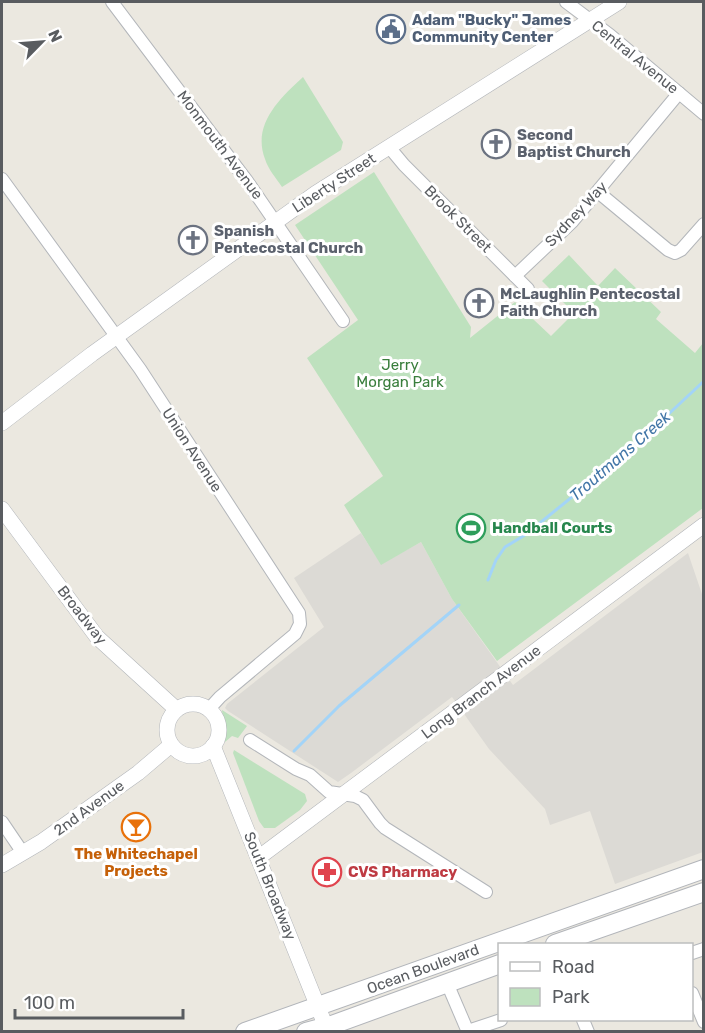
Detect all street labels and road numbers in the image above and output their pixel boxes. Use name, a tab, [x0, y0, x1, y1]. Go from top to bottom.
street label: Central Avenue	[588, 16, 682, 98]
street label: Monmouth Avenue	[173, 87, 267, 203]
street label: Liberty Street	[289, 149, 379, 217]
street label: Sydney Way	[541, 178, 611, 250]
street label: Brook Street	[421, 182, 495, 256]
street label: Union Avenue	[158, 405, 226, 495]
street label: Broadway	[53, 582, 111, 648]
street label: Long Branch Avenue	[418, 641, 544, 743]
street label: 2nd Avenue	[50, 776, 128, 840]
street label: South Broadway	[240, 829, 300, 943]
street label: Ocean Boulevard	[364, 940, 482, 998]

